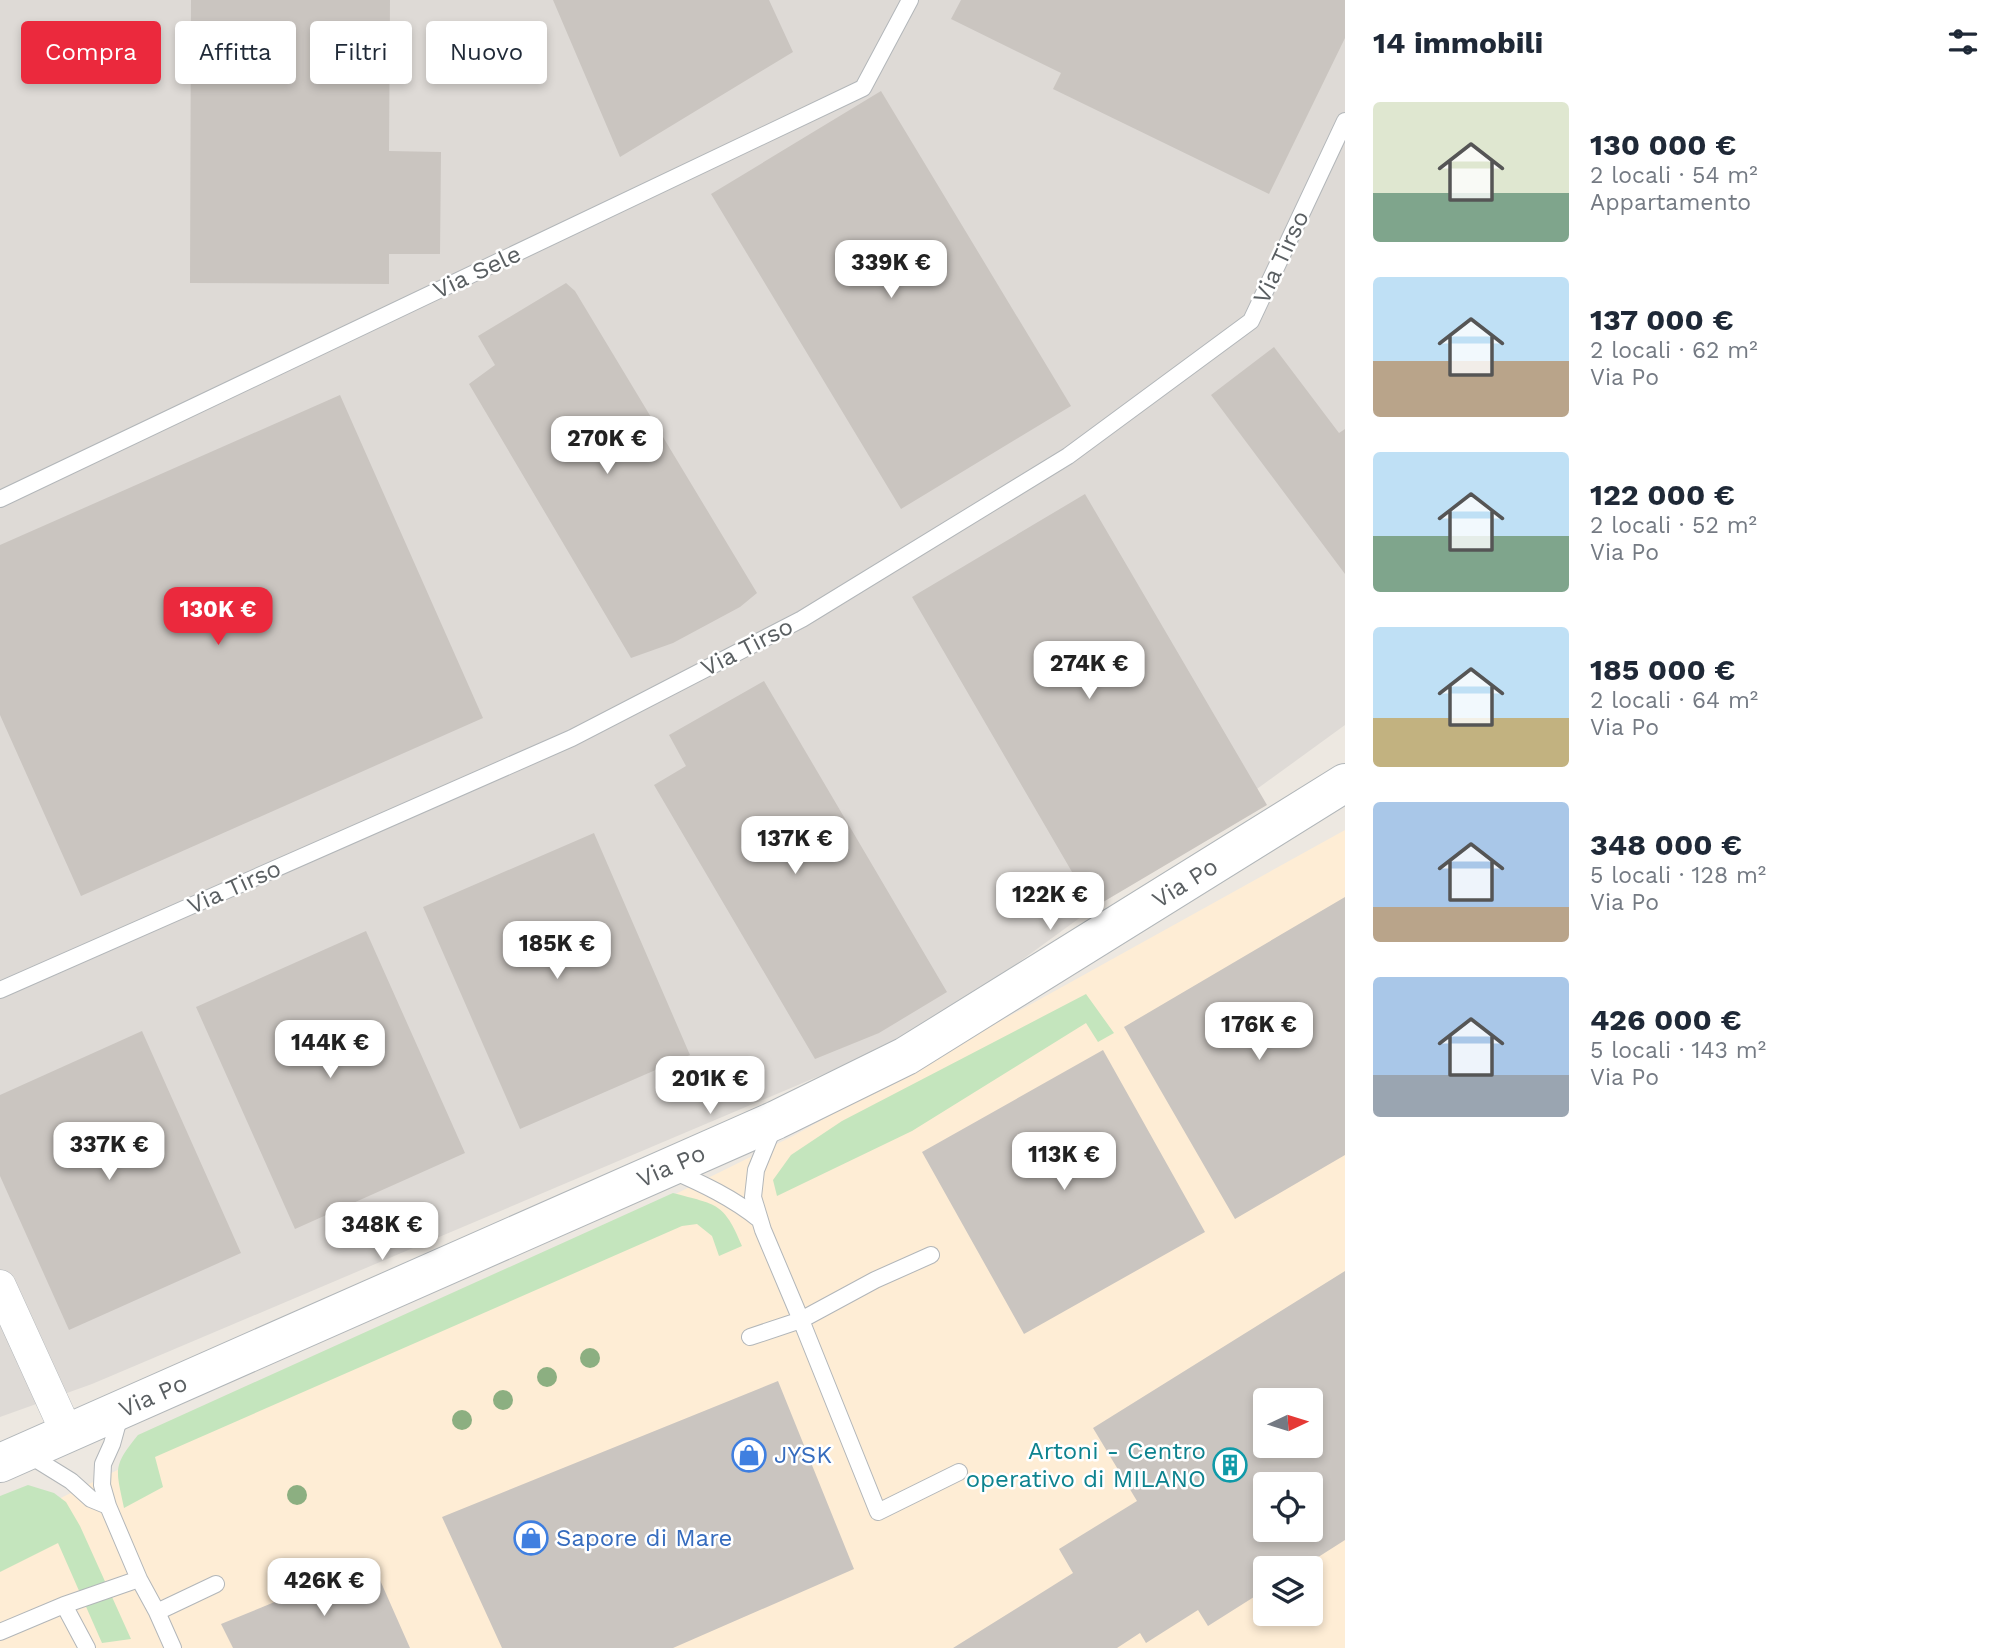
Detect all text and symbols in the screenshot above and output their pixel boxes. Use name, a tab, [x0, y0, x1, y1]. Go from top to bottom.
chip: Compra	[21, 21, 161, 84]
chip: Affitta	[175, 21, 296, 84]
chip: Filtri	[310, 21, 412, 84]
chip: Nuovo	[426, 21, 547, 84]
icon: filters	[1944, 23, 1982, 61]
text: 14 immobili	[1373, 25, 1543, 60]
text: 130 000 €	[1590, 127, 1736, 162]
icon: home	[1429, 130, 1513, 214]
text: 2 locali · 54 m²	[1590, 162, 1758, 189]
text: Appartamento	[1590, 189, 1751, 216]
street label: Via Tirso	[1247, 206, 1315, 308]
street label: Via Sele	[429, 240, 525, 304]
pin: 339K €	[834, 240, 948, 300]
text: 339K €	[851, 249, 931, 276]
text: 137 000 €	[1590, 302, 1734, 337]
icon: home	[1429, 305, 1513, 389]
text: 2 locali · 62 m²	[1590, 337, 1758, 364]
text: Via Po	[1590, 364, 1659, 391]
pin: 270K €	[550, 416, 664, 476]
text: 270K €	[567, 425, 647, 452]
text: 122 000 €	[1590, 477, 1735, 512]
icon: home	[1429, 480, 1513, 564]
text: 2 locali · 52 m²	[1590, 512, 1757, 539]
text: Via Po	[1590, 539, 1659, 566]
pin: 130K €	[161, 588, 275, 647]
text: 130K €	[180, 596, 256, 623]
street label: Via Tirso	[696, 612, 798, 682]
pin: 274K €	[1032, 642, 1146, 701]
text: 274K €	[1050, 650, 1128, 677]
text: 185 000 €	[1590, 652, 1735, 687]
icon: home	[1429, 655, 1513, 739]
text: 2 locali · 64 m²	[1590, 687, 1758, 714]
text: Via Po	[1590, 714, 1659, 741]
pin: 137K €	[738, 816, 852, 876]
text: 137K €	[757, 825, 833, 852]
text: 348 000 €	[1590, 827, 1742, 862]
icon: home	[1429, 830, 1513, 914]
street label: Via Po	[1147, 852, 1223, 914]
street label: Via Tirso	[183, 854, 285, 920]
text: 5 locali · 128 m²	[1590, 862, 1766, 889]
pin: 122K €	[993, 872, 1107, 932]
text: 122K €	[1012, 881, 1088, 908]
text: Via Po	[1590, 889, 1659, 916]
pin: 185K €	[500, 922, 614, 981]
text: 185K €	[519, 930, 595, 957]
pin: 176K €	[1202, 1002, 1316, 1062]
text: 426 000 €	[1590, 1002, 1742, 1037]
icon: home	[1429, 1005, 1513, 1089]
text: 176K €	[1221, 1011, 1297, 1038]
pin: 144K €	[273, 1020, 387, 1080]
text: 144K €	[291, 1029, 369, 1056]
text: 5 locali · 143 m²	[1590, 1037, 1766, 1064]
pin: 201K €	[653, 1056, 767, 1116]
text: Via Po	[1590, 1064, 1659, 1091]
text: 201K €	[672, 1065, 748, 1092]
pin: 337K €	[52, 1122, 166, 1182]
text: 337K €	[69, 1131, 149, 1158]
pin: 113K €	[1007, 1132, 1121, 1192]
street label: Via Po	[632, 1139, 710, 1193]
text: 113K €	[1028, 1141, 1100, 1168]
pin: 348K €	[325, 1202, 439, 1262]
text: 348K €	[341, 1211, 423, 1238]
street label: Via Po	[114, 1369, 192, 1423]
north arrow	[1253, 1388, 1323, 1458]
map controls	[1253, 1388, 1323, 1626]
shop icon: JYSK	[730, 1436, 768, 1474]
place label: Artoni - Centro operativo di MILANO	[966, 1437, 1206, 1493]
place label: JYSK	[774, 1441, 832, 1469]
building icon: Artoni - Centro operativo di MILANO	[1211, 1446, 1249, 1484]
button: locate	[1253, 1472, 1323, 1542]
shop icon: Sapore di Mare	[512, 1519, 550, 1557]
place label: Sapore di Mare	[556, 1524, 732, 1552]
button: layers	[1253, 1556, 1323, 1626]
pin: 426K €	[267, 1558, 381, 1618]
text: 426K €	[283, 1567, 365, 1594]

